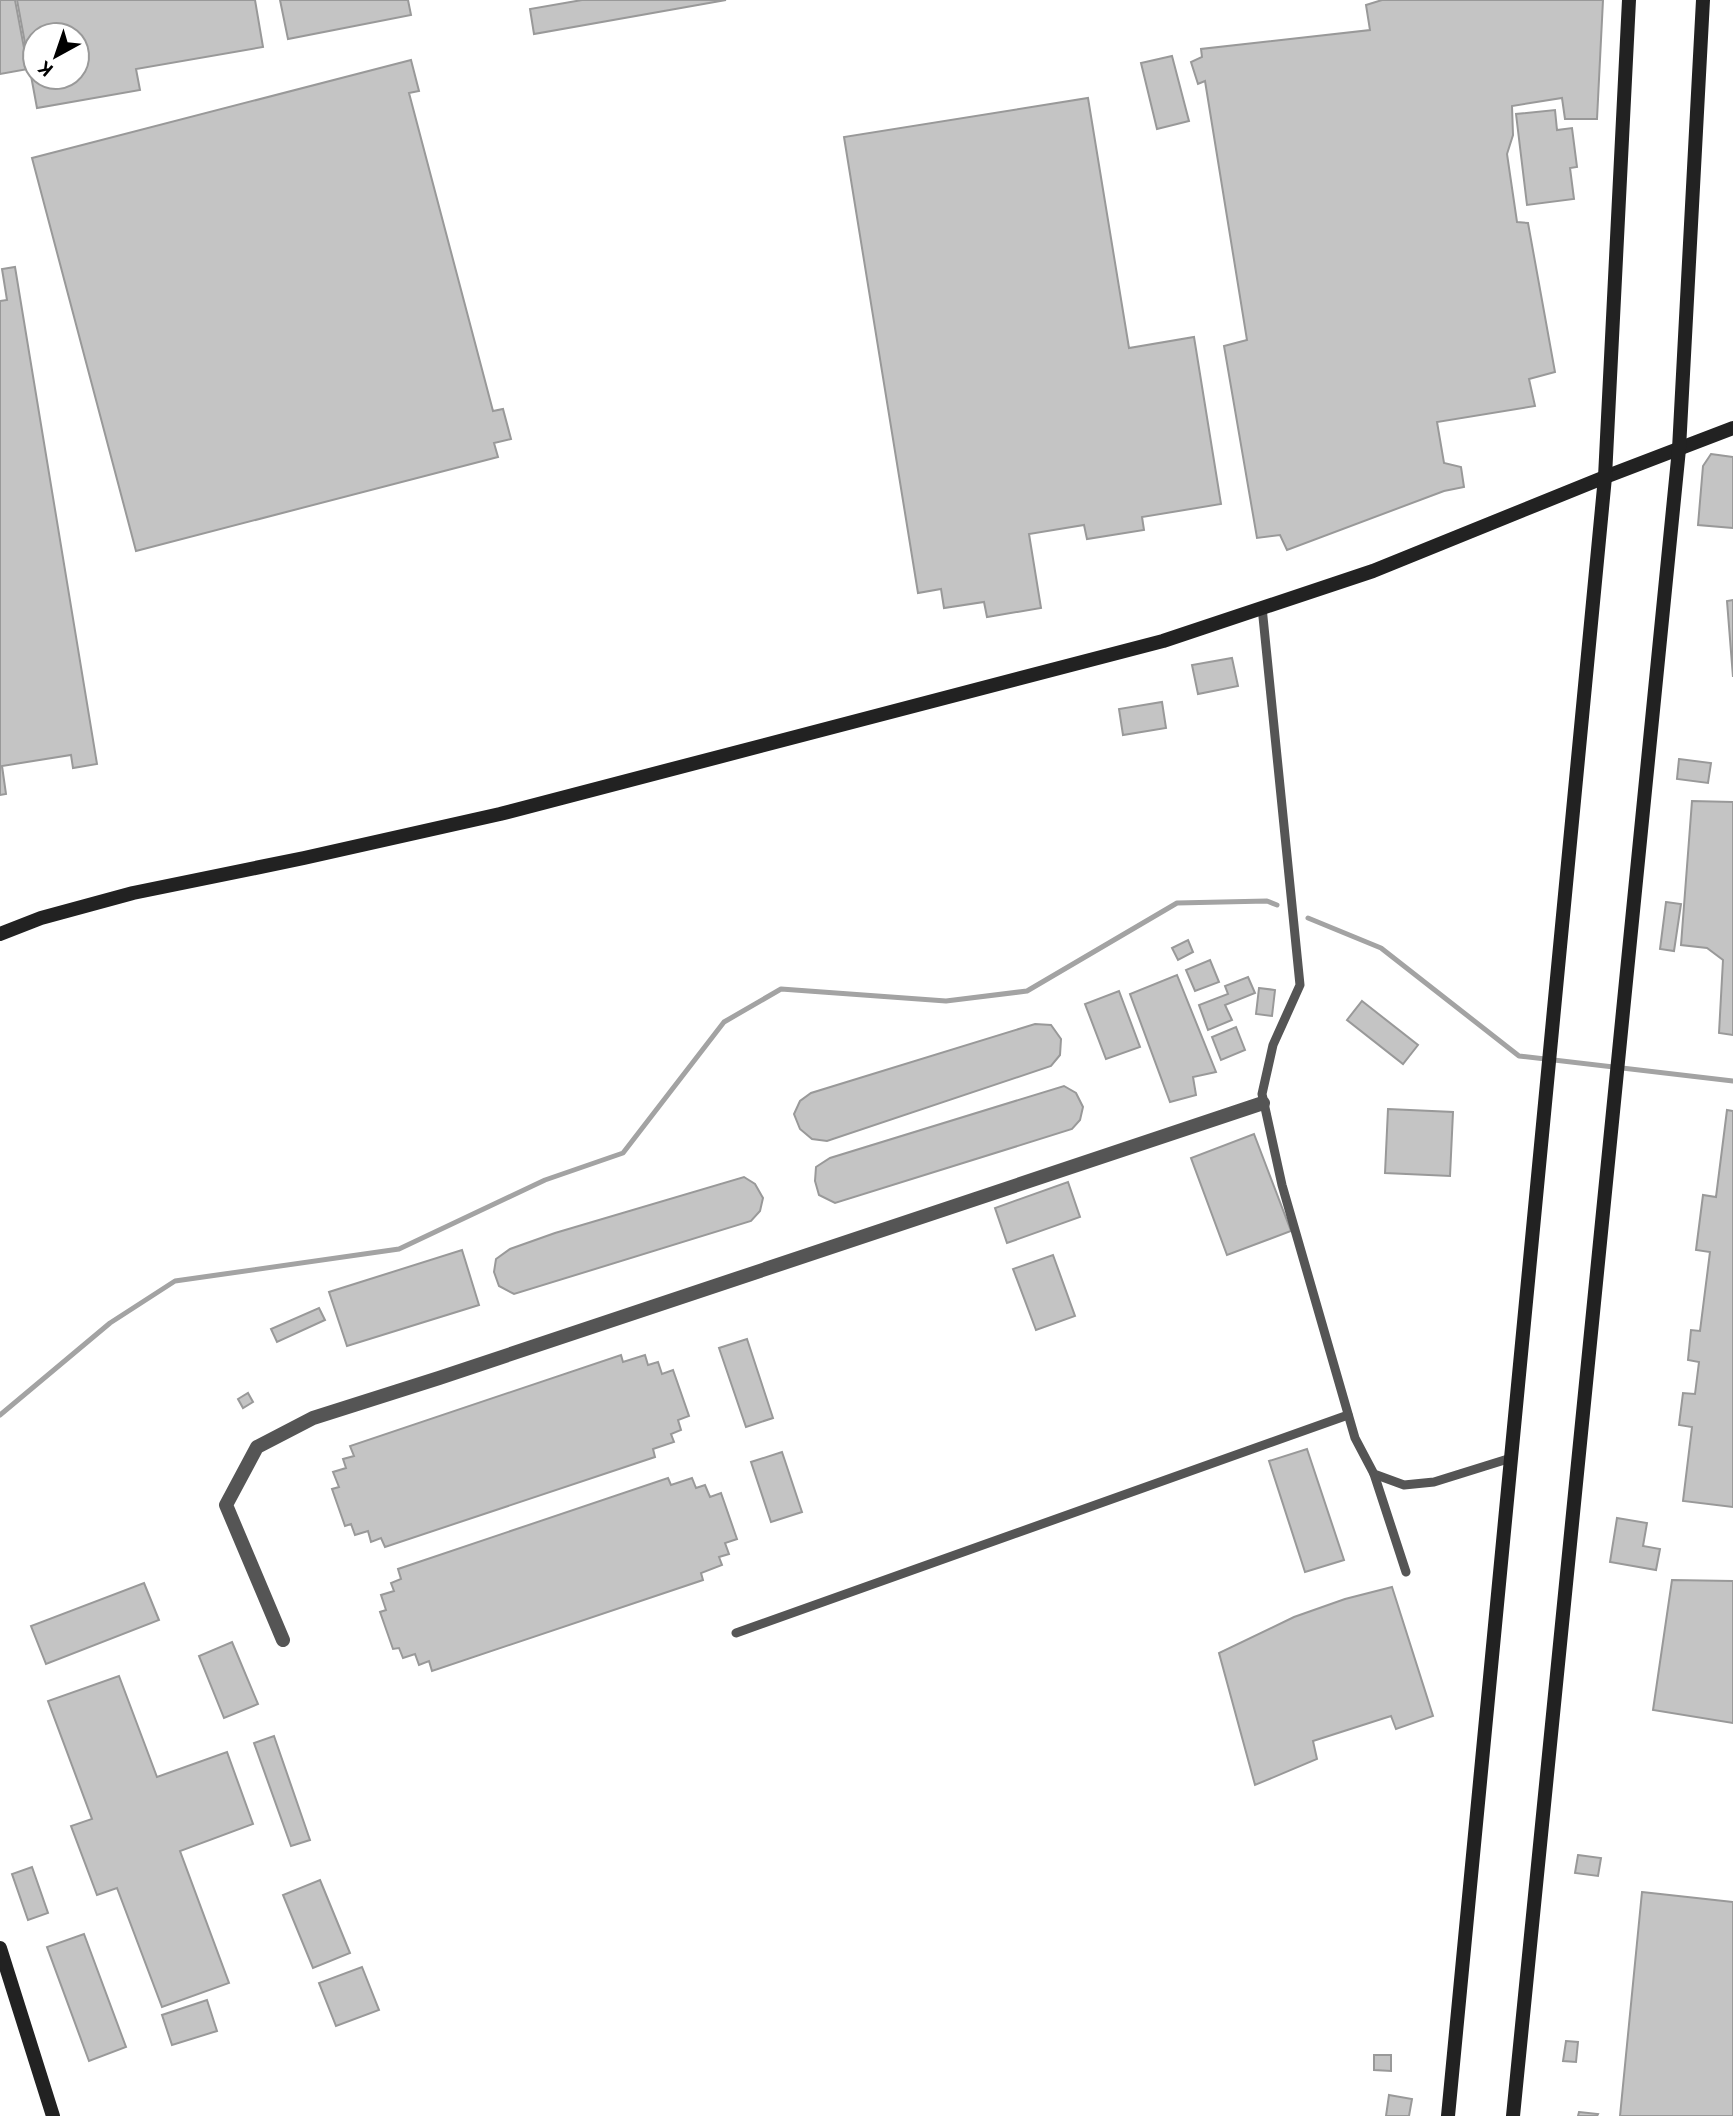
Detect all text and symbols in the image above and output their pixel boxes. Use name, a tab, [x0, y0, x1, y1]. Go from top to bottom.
north arrow	[21, 21, 91, 91]
text: K	[33, 57, 57, 82]

